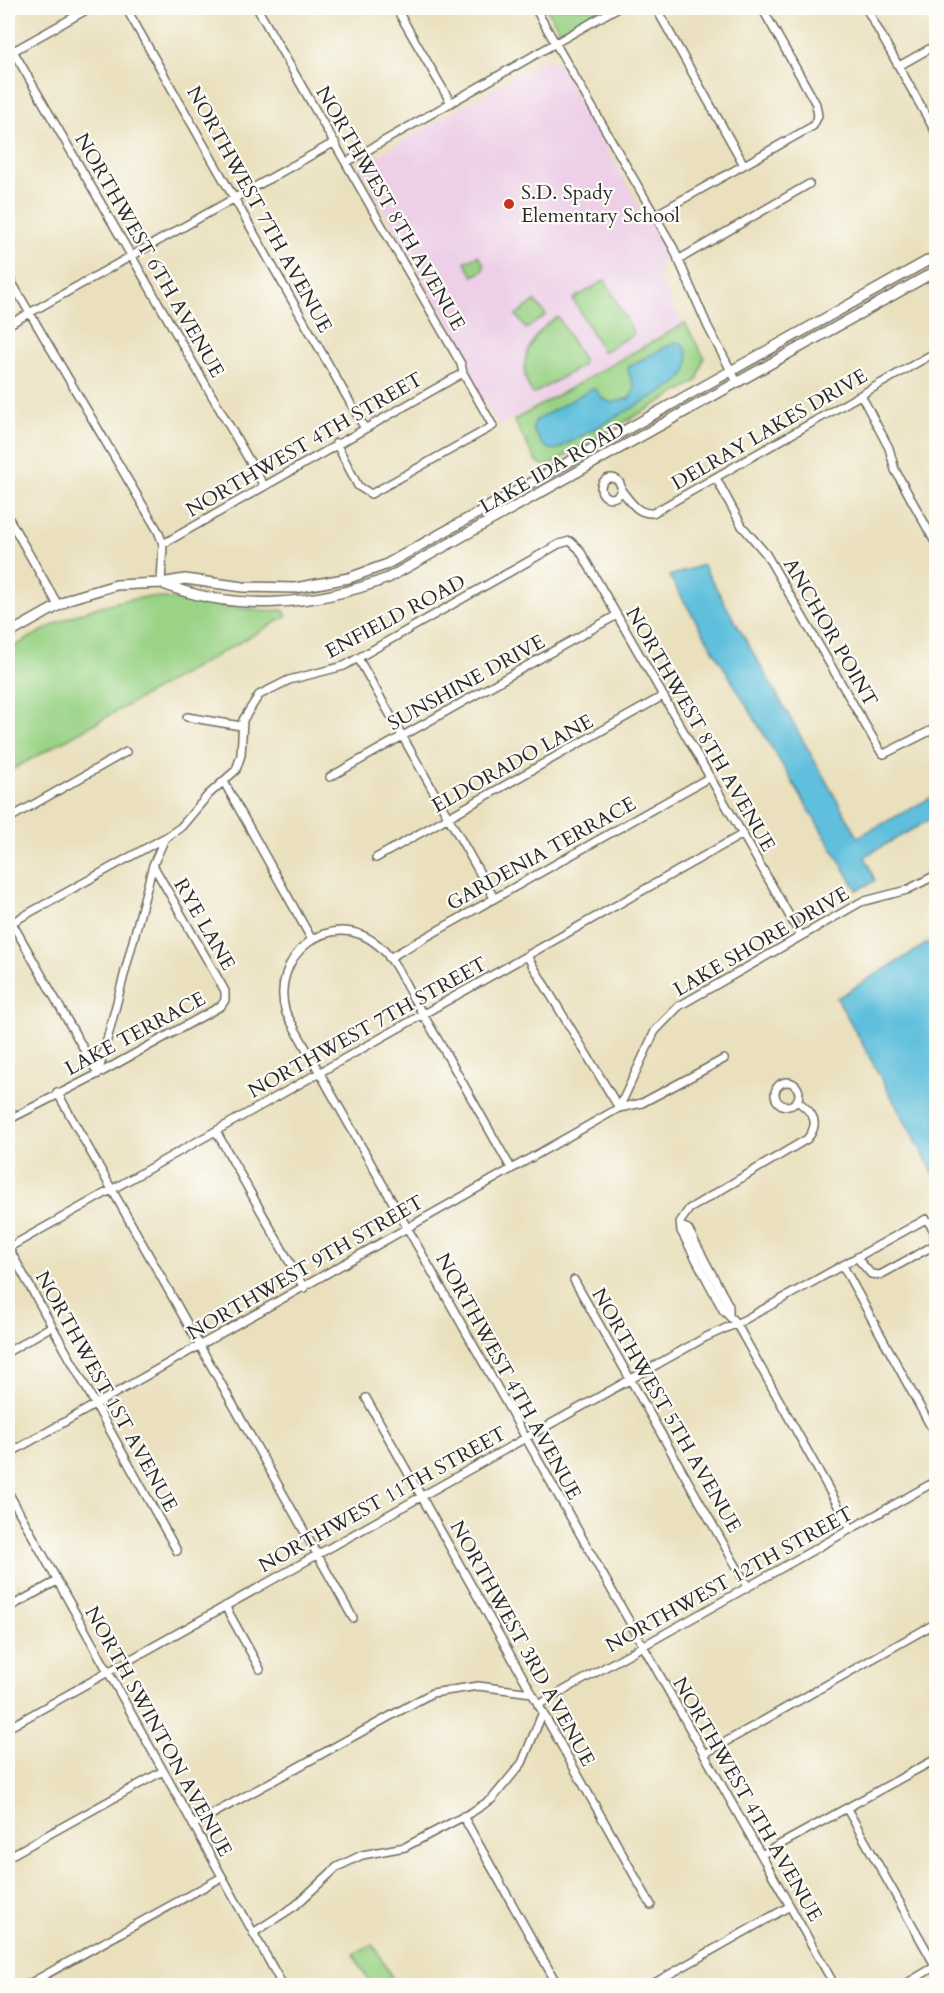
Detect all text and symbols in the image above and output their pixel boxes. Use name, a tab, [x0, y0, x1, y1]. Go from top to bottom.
street label: NORTHWEST 7TH AVENUE	[180, 81, 339, 337]
street label: NORTHWEST 8TH AVENUE	[309, 81, 472, 335]
street label: NORTHWEST 6TH AVENUE	[68, 128, 231, 382]
place label: S.D. Spady Elementary School	[521, 179, 680, 229]
marker: S.D. Spady Elementary School	[502, 197, 516, 211]
street label: DELRAY LAKES DRIVE	[666, 362, 872, 497]
street label: NORTHWEST 4TH STREET	[181, 365, 428, 523]
street label: LAKE IDA ROAD	[475, 415, 630, 520]
street label: ANCHOR POINT	[777, 553, 884, 712]
street label: ENFIELD ROAD	[320, 568, 470, 665]
street label: NORTHWEST 8TH AVENUE	[619, 602, 782, 856]
street label: SUNSHINE DRIVE	[383, 628, 550, 737]
street label: ELDORADO LANE	[427, 708, 598, 819]
street label: GARDENIA TERRACE	[442, 790, 641, 917]
street label: RYE LANE	[167, 873, 242, 975]
street label: LAKE SHORE DRIVE	[669, 880, 854, 1003]
street label: NORTHWEST 7TH STREET	[243, 950, 492, 1104]
street label: LAKE TERRACE	[60, 985, 210, 1082]
street label: NORTHWEST 9TH STREET	[182, 1188, 429, 1346]
street label: NORTHWEST 4TH AVENUE	[429, 1248, 588, 1504]
street label: NORTHWEST 1ST AVENUE	[29, 1266, 184, 1516]
street label: NORTHWEST 5TH AVENUE	[585, 1283, 748, 1537]
street label: NORTHWEST 11TH STREET	[254, 1420, 511, 1579]
street label: NORTHWEST 12TH STREET	[601, 1500, 858, 1659]
street label: NORTHWEST 3RD AVENUE	[444, 1516, 601, 1771]
street label: NORTH SWINTON AVENUE	[78, 1601, 239, 1861]
street label: NORTHWEST 4TH AVENUE	[666, 1672, 829, 1926]

